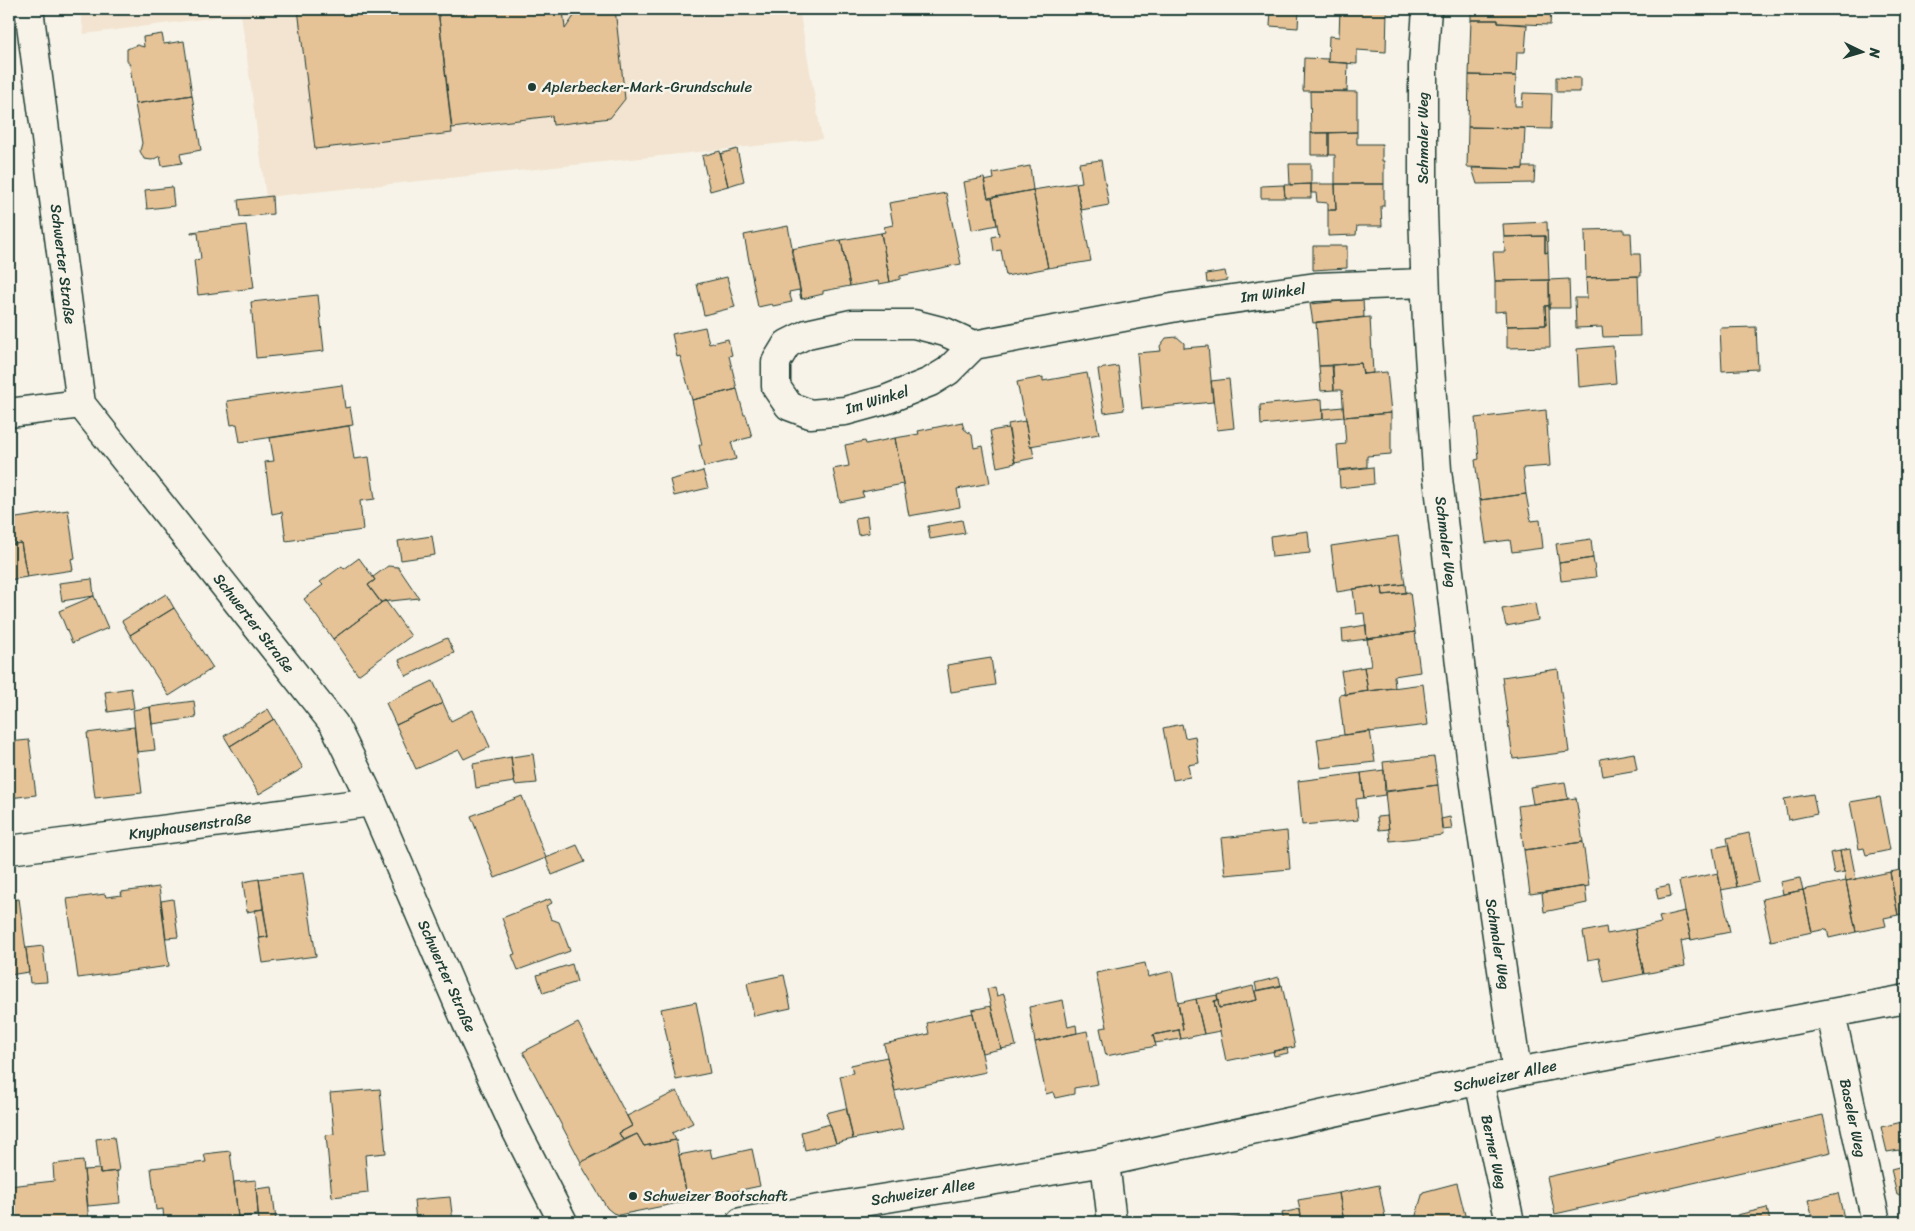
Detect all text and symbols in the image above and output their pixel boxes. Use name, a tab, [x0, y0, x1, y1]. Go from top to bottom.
north arrow	[1838, 28, 1888, 78]
text: N	[1862, 46, 1887, 59]
place label: Aplerbecker-Mark-Grundschule	[541, 74, 753, 100]
marker: Aplerbecker-Mark-Grundschule	[526, 81, 538, 93]
street label: Schmaler Weg	[1410, 92, 1436, 184]
street label: Schwerter Straße	[43, 202, 83, 326]
street label: Im Winkel	[1238, 275, 1308, 311]
street label: Im Winkel	[841, 378, 913, 422]
street label: Schmaler Weg	[1427, 495, 1465, 589]
street label: Schwerter Straße	[206, 567, 302, 679]
street label: Knyphausenstraße	[127, 804, 253, 847]
street label: Schmaler Weg	[1478, 896, 1518, 992]
street label: Schwerter Straße	[411, 915, 484, 1037]
street label: Schweizer Allee	[1451, 1052, 1559, 1100]
street label: Baseler Weg	[1832, 1076, 1874, 1160]
street label: Berner Weg	[1473, 1112, 1515, 1192]
street label: Schweizer Allee	[869, 1171, 977, 1213]
place label: Schweizer Bootschaft	[643, 1183, 788, 1209]
marker: Schweizer Bootschaft	[627, 1190, 639, 1202]

